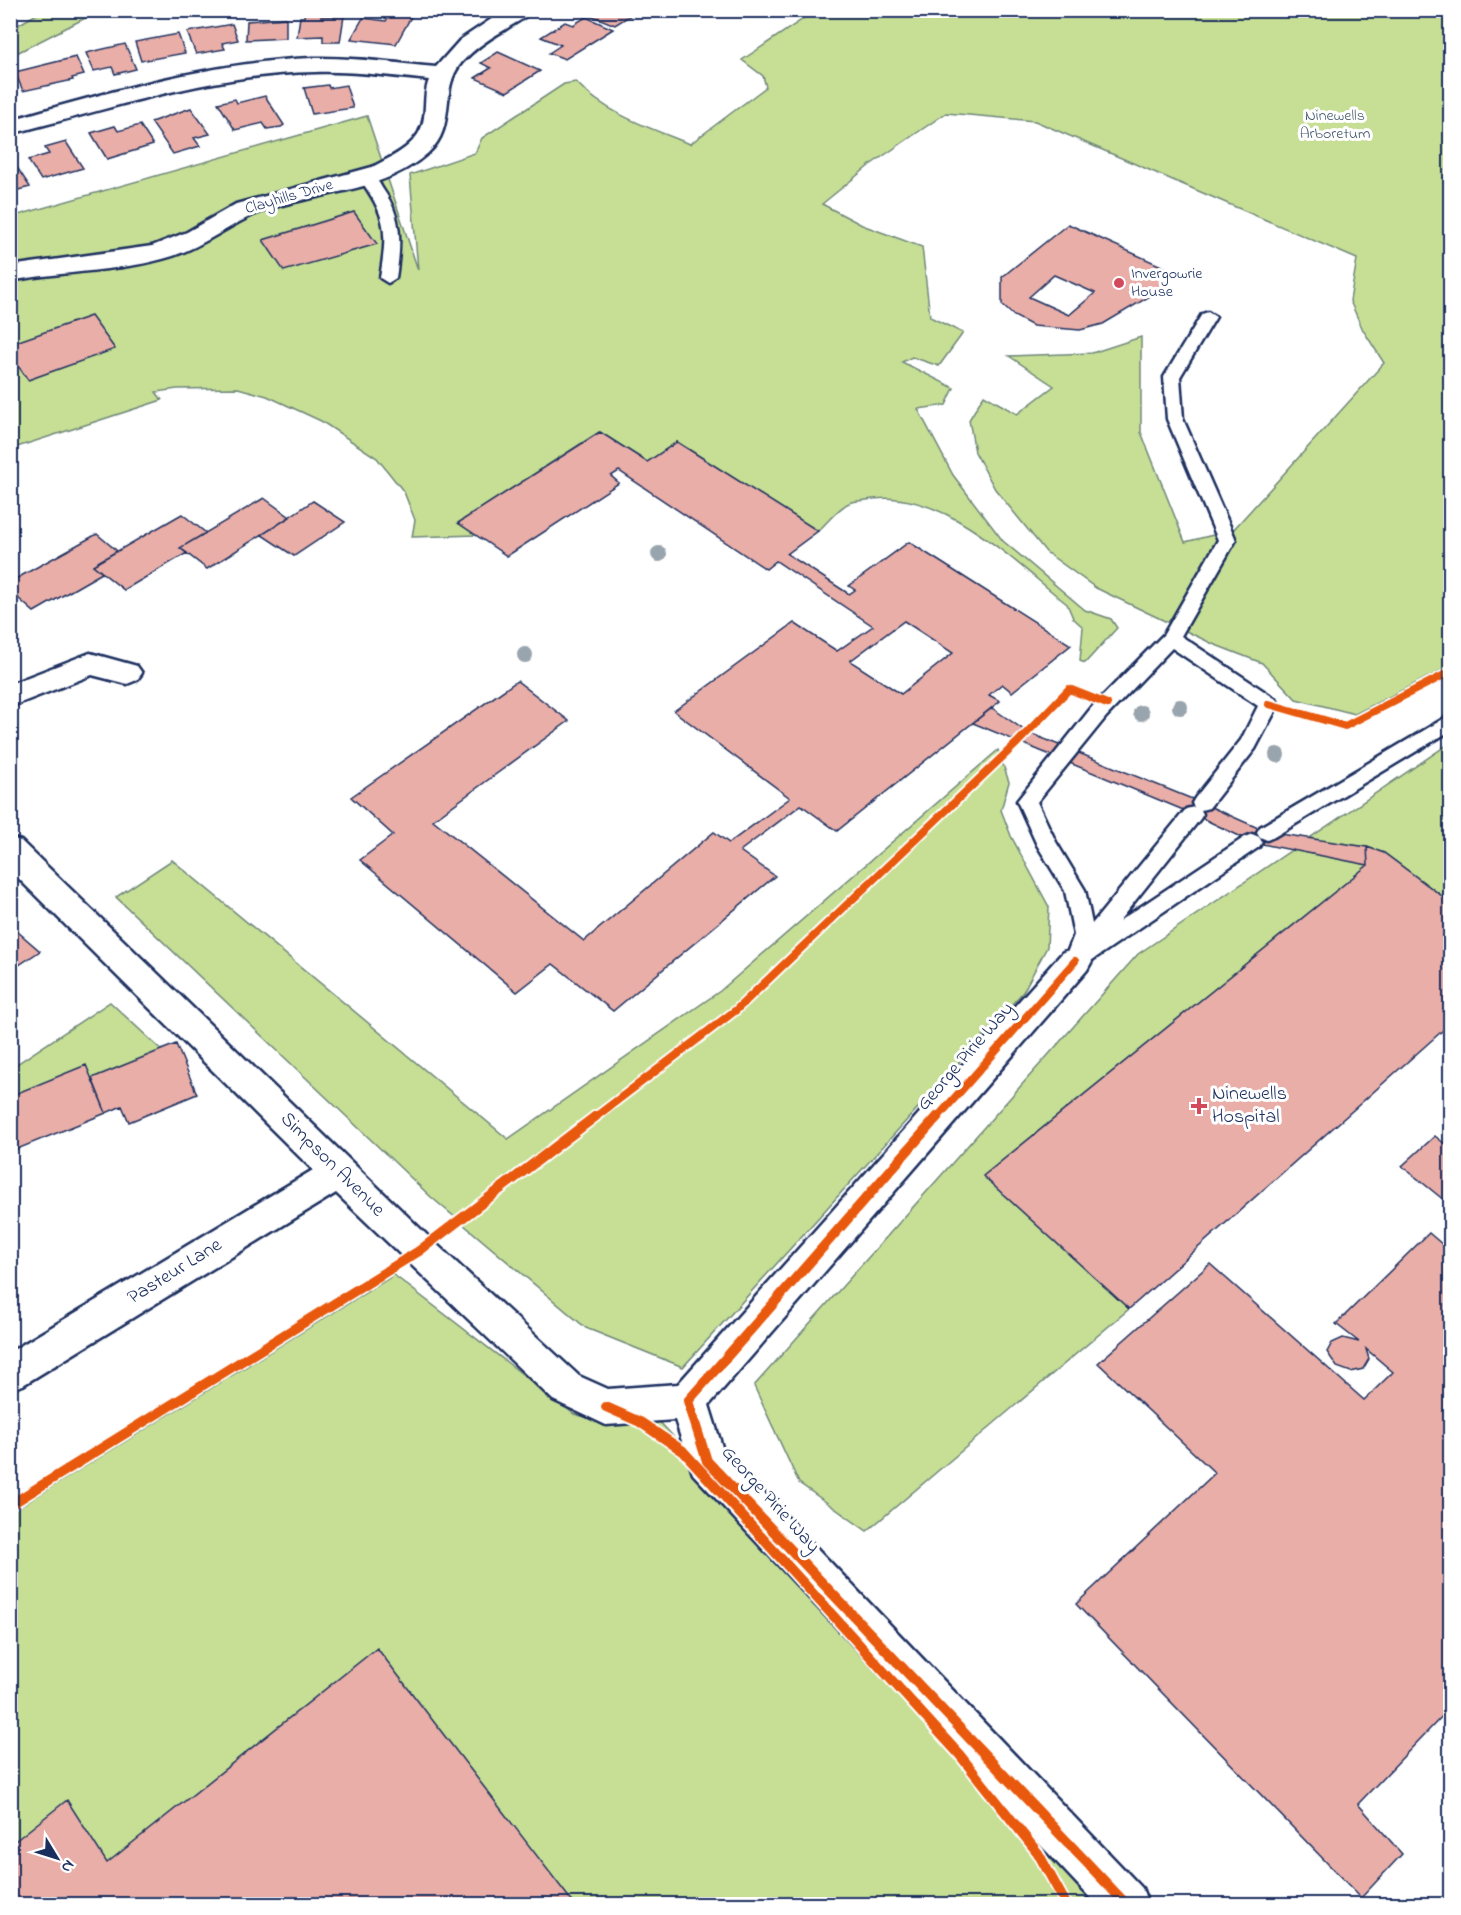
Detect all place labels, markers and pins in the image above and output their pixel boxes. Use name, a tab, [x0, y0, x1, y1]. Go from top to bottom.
place label: Invergowrie House	[1131, 262, 1203, 304]
marker: Invergowrie House	[1112, 276, 1126, 290]
place label: Ninewells Hospital	[1212, 1080, 1287, 1132]
marker: Ninewells Hospital	[1190, 1097, 1208, 1115]

